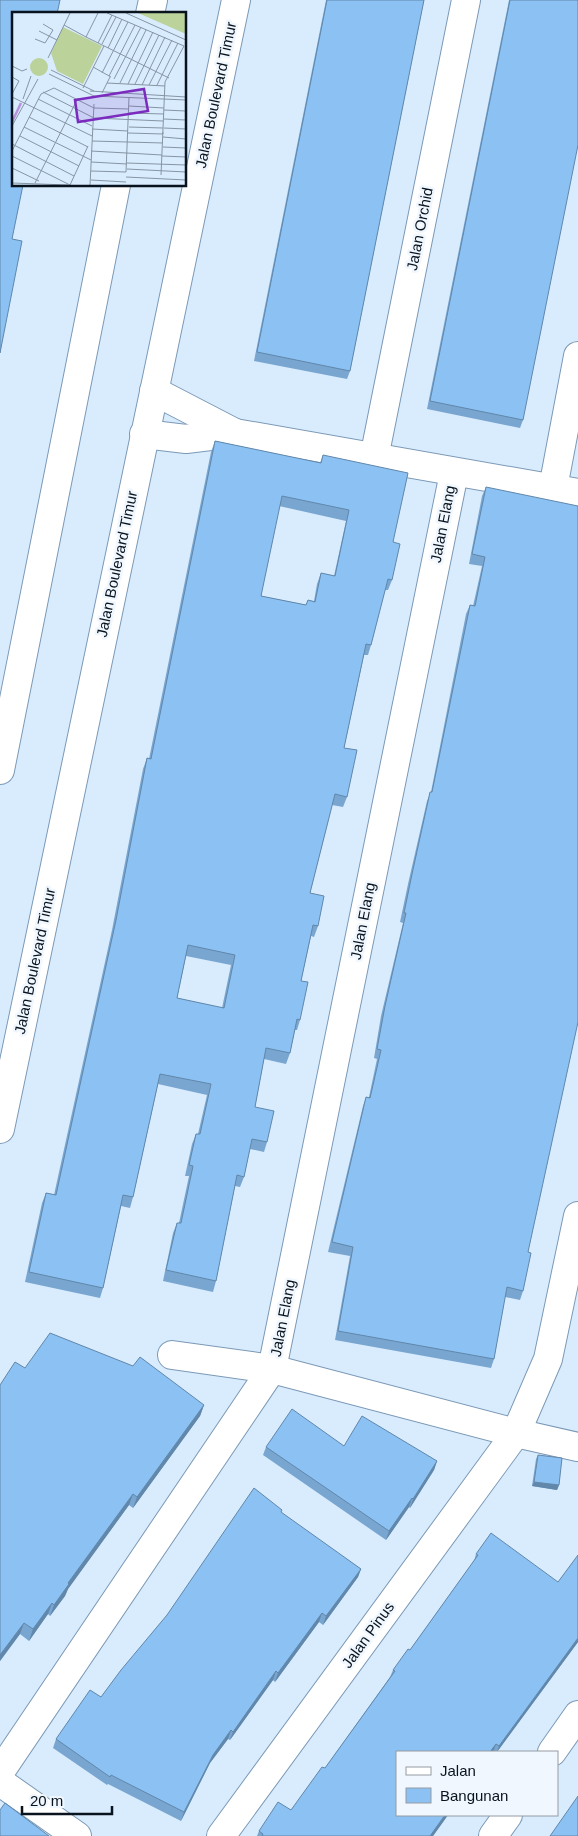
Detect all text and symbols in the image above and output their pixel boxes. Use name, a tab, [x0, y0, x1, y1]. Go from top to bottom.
inset map	[12, 12, 186, 186]
street label: Jalan Boulevard Timur	[192, 20, 239, 170]
street label: Jalan Orchid	[403, 186, 436, 272]
street label: Jalan Elang	[427, 484, 458, 564]
street label: Jalan Boulevard Timur	[93, 489, 140, 639]
street label: Jalan Elang	[347, 881, 378, 961]
street label: Jalan Boulevard Timur	[11, 886, 58, 1036]
street label: Jalan Elang	[267, 1278, 298, 1358]
street label: Jalan Pinus	[338, 1598, 397, 1671]
legend	[396, 1751, 558, 1816]
text: Jalan	[440, 1762, 476, 1779]
scale bar	[22, 1784, 112, 1816]
text: Bangunan	[440, 1787, 508, 1804]
text: 20 m	[30, 1792, 63, 1809]

